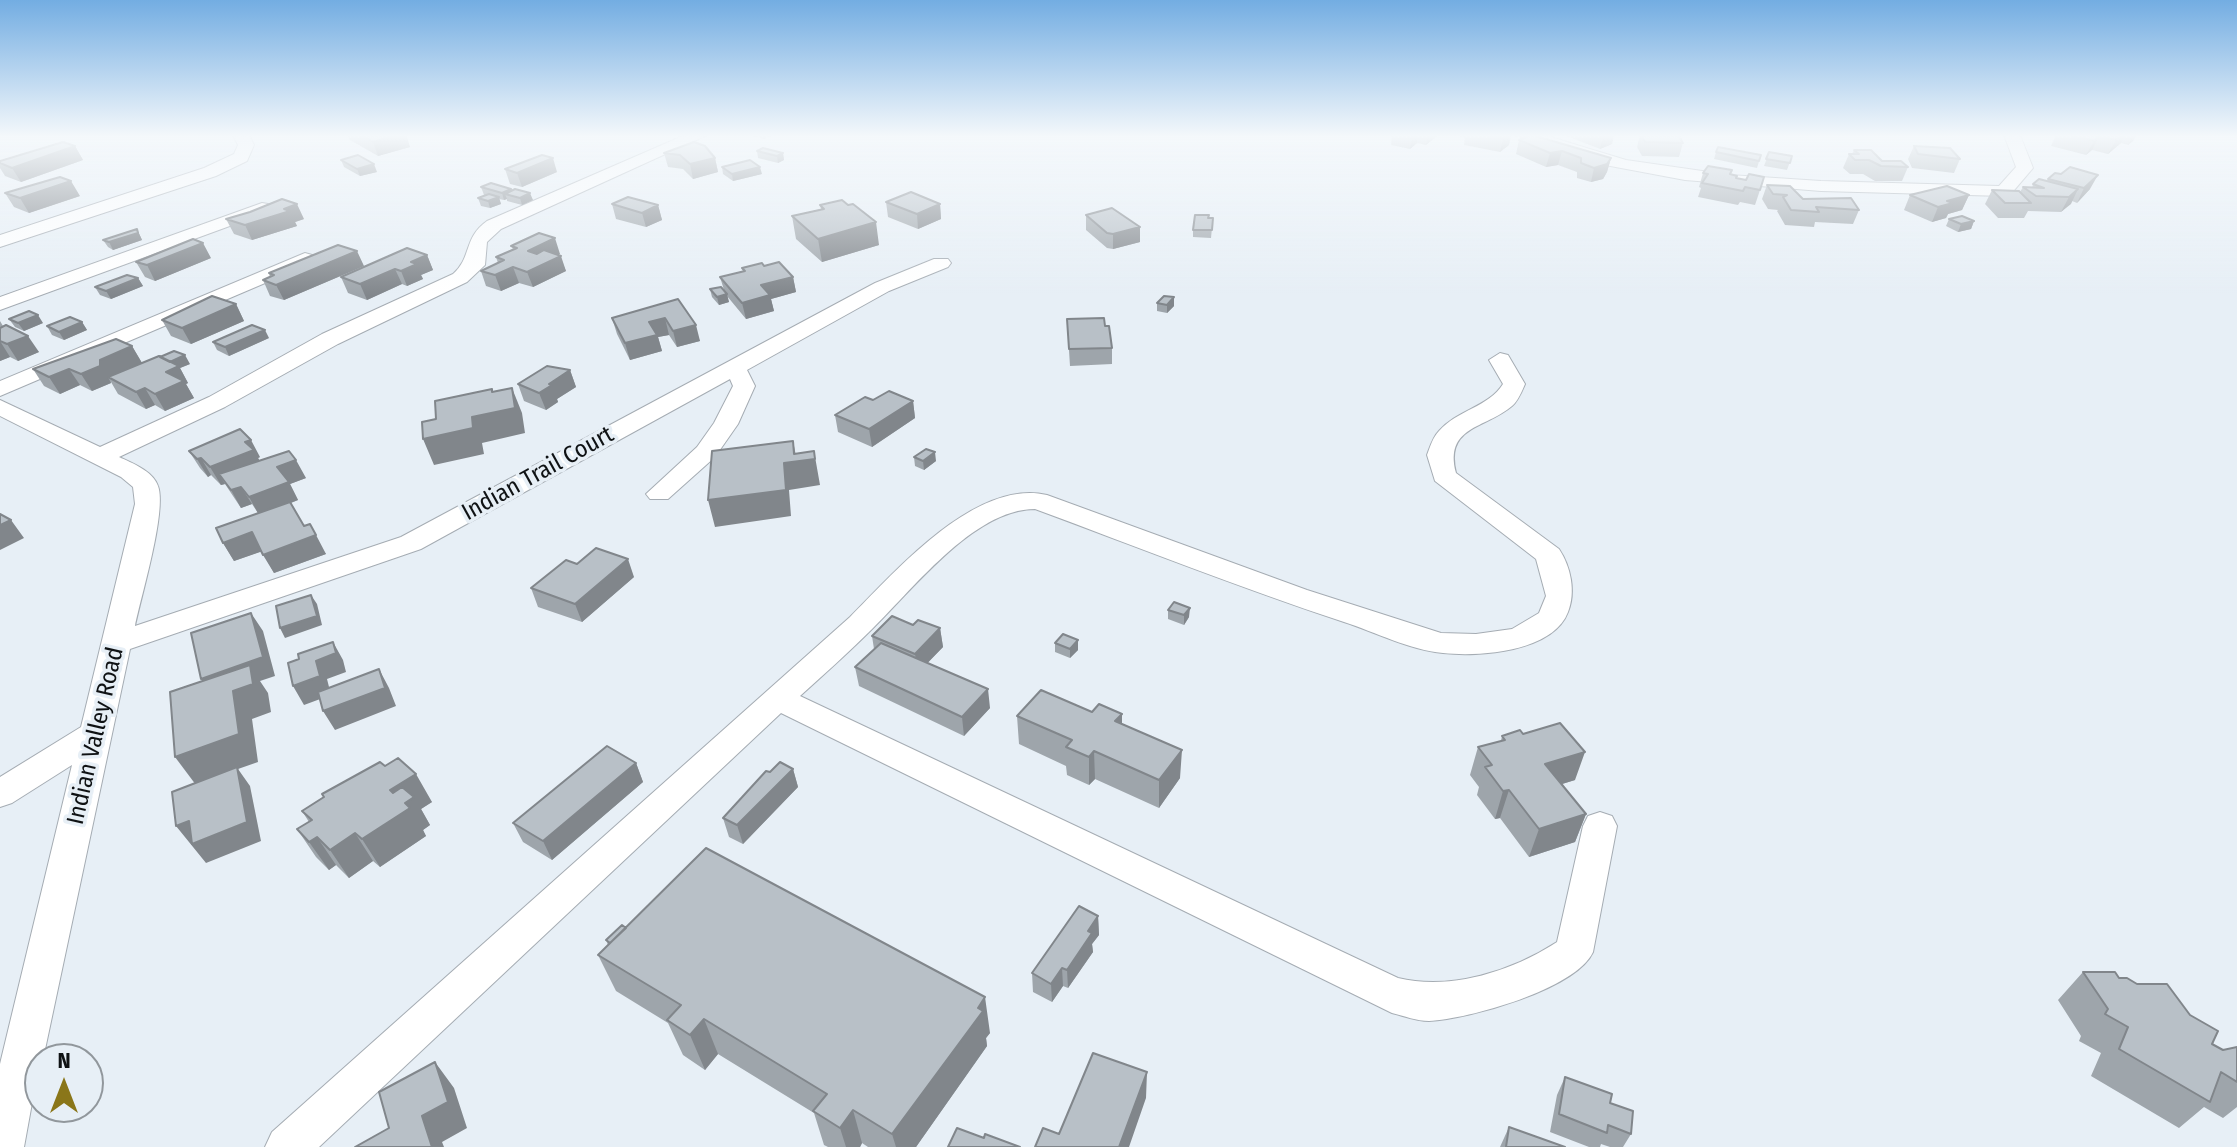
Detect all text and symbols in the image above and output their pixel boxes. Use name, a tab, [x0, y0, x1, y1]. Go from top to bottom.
street label: Indian Trail Court	[457, 420, 619, 528]
street label: Indian Valley Road	[62, 645, 130, 827]
north arrow	[24, 1043, 104, 1123]
text: N	[57, 1047, 71, 1074]

